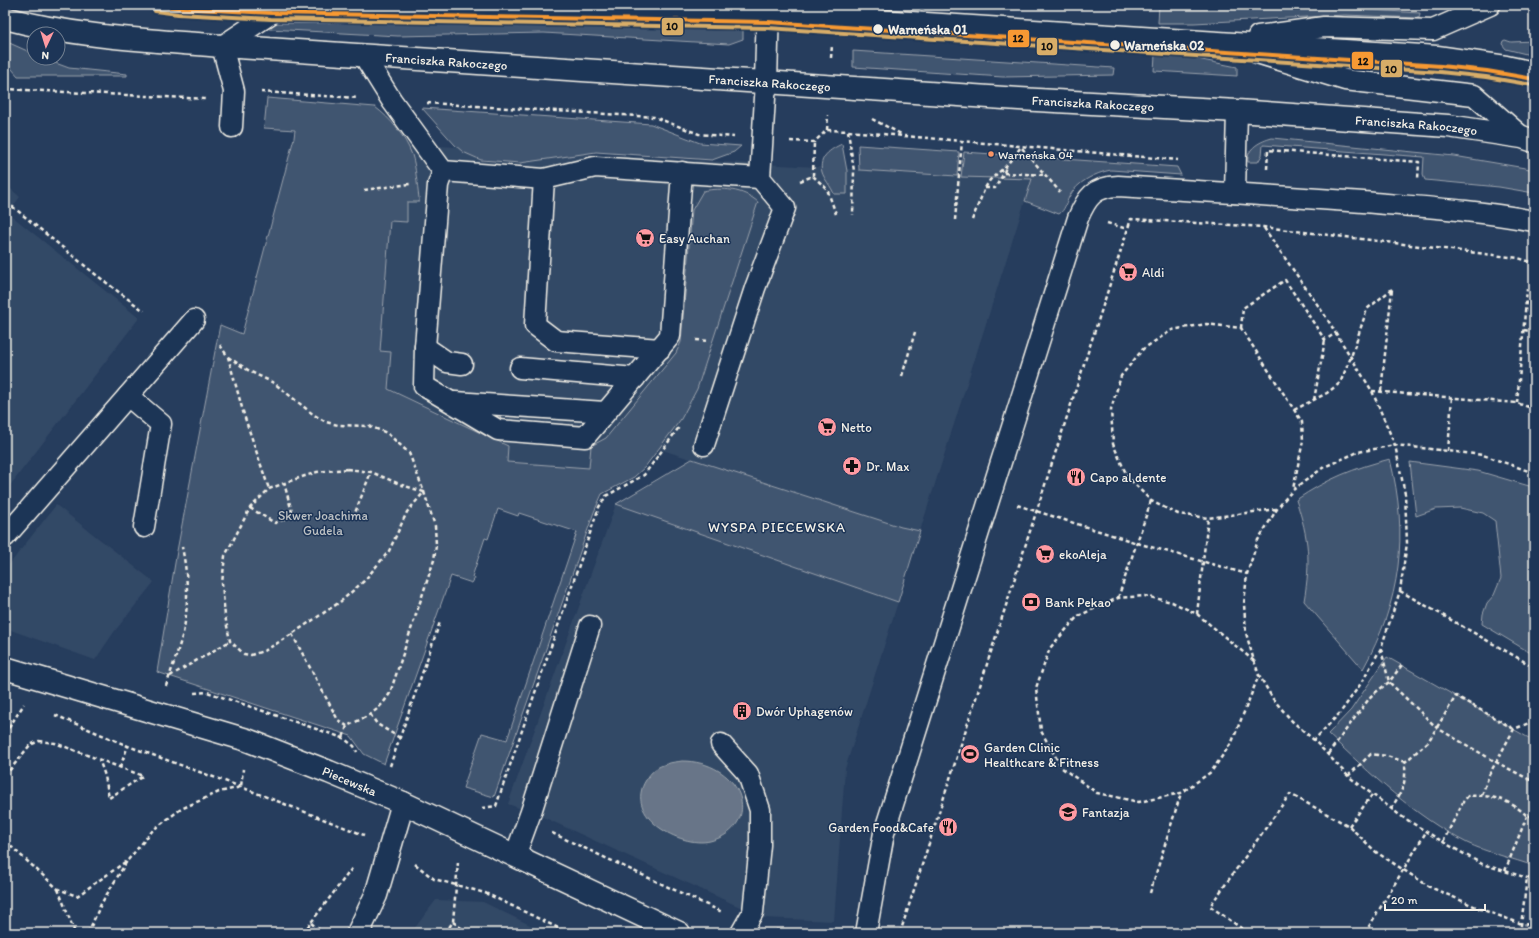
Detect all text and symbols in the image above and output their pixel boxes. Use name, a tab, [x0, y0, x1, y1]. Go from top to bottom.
line badge: 10	[661, 17, 684, 36]
text: 10	[666, 20, 678, 33]
marker: Warneńska 01	[871, 22, 885, 36]
place label: Warneńska 01	[888, 22, 967, 37]
north arrow	[26, 26, 66, 66]
line badge: 12	[1007, 29, 1030, 48]
text: 12	[1013, 32, 1024, 45]
line badge: 10	[1036, 37, 1058, 56]
marker: Warneńska 02	[1108, 38, 1122, 52]
place label: Warneńska 02	[1124, 38, 1204, 53]
text: 10	[1041, 40, 1053, 53]
text: N	[41, 49, 50, 62]
street label: Franciszka Rakoczego	[385, 50, 508, 73]
line badge: 12	[1351, 51, 1374, 70]
text: 12	[1358, 55, 1369, 68]
line badge: 10	[1380, 59, 1403, 78]
text: 10	[1385, 63, 1397, 76]
street label: Franciszka Rakoczego	[708, 71, 832, 94]
street label: Franciszka Rakoczego	[1031, 93, 1155, 114]
street label: Franciszka Rakoczego	[1355, 112, 1479, 138]
place label: Warneńska 04	[998, 148, 1073, 162]
marker: Warneńska 04	[986, 149, 996, 159]
supermarket icon: Easy Auchan	[634, 227, 656, 249]
place label: Easy Auchan	[659, 231, 730, 246]
supermarket icon: Aldi	[1117, 261, 1139, 283]
place label: Aldi	[1142, 265, 1164, 280]
supermarket icon: Netto	[816, 416, 838, 438]
place label: Netto	[841, 420, 872, 435]
pharmacy icon: Dr. Max	[841, 455, 863, 477]
place label: Dr. Max	[866, 459, 909, 474]
restaurant icon: Capo al dente	[1065, 466, 1087, 488]
place label: Capo al dente	[1090, 470, 1167, 485]
park label: Skwer Joachima Gudela	[278, 508, 369, 538]
district label: WYSPA PIECEWSKA	[708, 519, 846, 536]
supermarket icon: ekoAleja	[1034, 543, 1056, 565]
place label: ekoAleja	[1059, 547, 1107, 562]
bank icon: Bank Pekao	[1020, 591, 1042, 613]
place label: Bank Pekao	[1045, 595, 1111, 610]
building icon: Dwór Uphagenów	[731, 700, 753, 722]
place label: Dwór Uphagenów	[756, 704, 853, 719]
place label: Garden Clinic Healthcare & Fitness	[984, 740, 1099, 770]
sports icon: Garden Clinic Healthcare & Fitness	[959, 743, 981, 765]
street label: Piecewska	[320, 763, 379, 799]
school or university icon: Fantazja	[1057, 801, 1079, 823]
place label: Fantazja	[1082, 805, 1130, 820]
restaurant icon: Garden Food&Cafe	[937, 816, 959, 838]
place label: Garden Food&Cafe	[828, 820, 934, 835]
scale bar	[1385, 886, 1485, 912]
text: 20 m	[1391, 893, 1418, 907]

